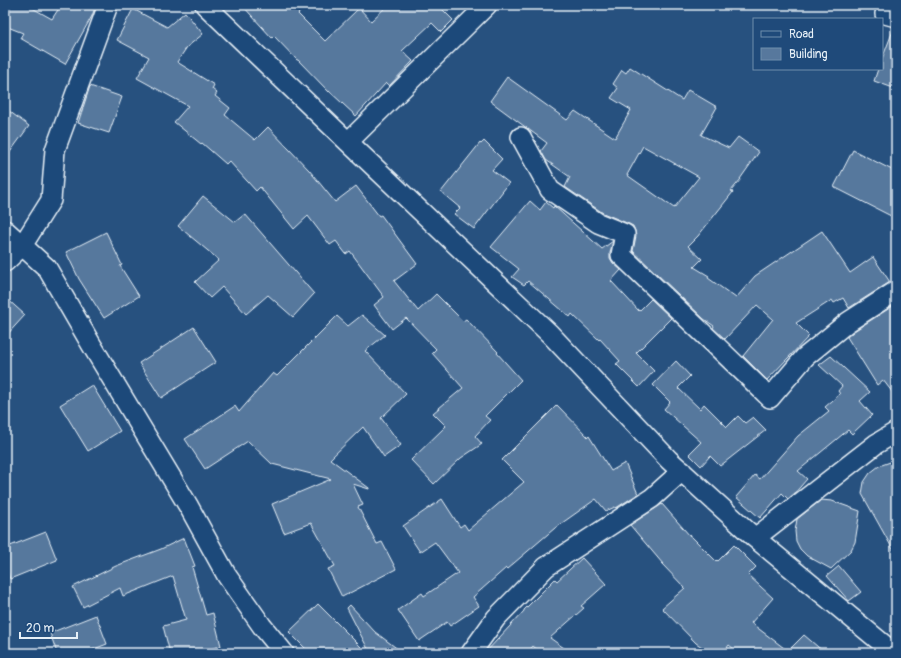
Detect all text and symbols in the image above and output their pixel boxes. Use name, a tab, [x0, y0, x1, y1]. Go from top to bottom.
legend	[753, 18, 883, 70]
text: Road	[789, 27, 814, 42]
text: Building	[789, 47, 828, 62]
scale bar	[20, 614, 77, 640]
text: 20 m	[26, 621, 55, 636]

